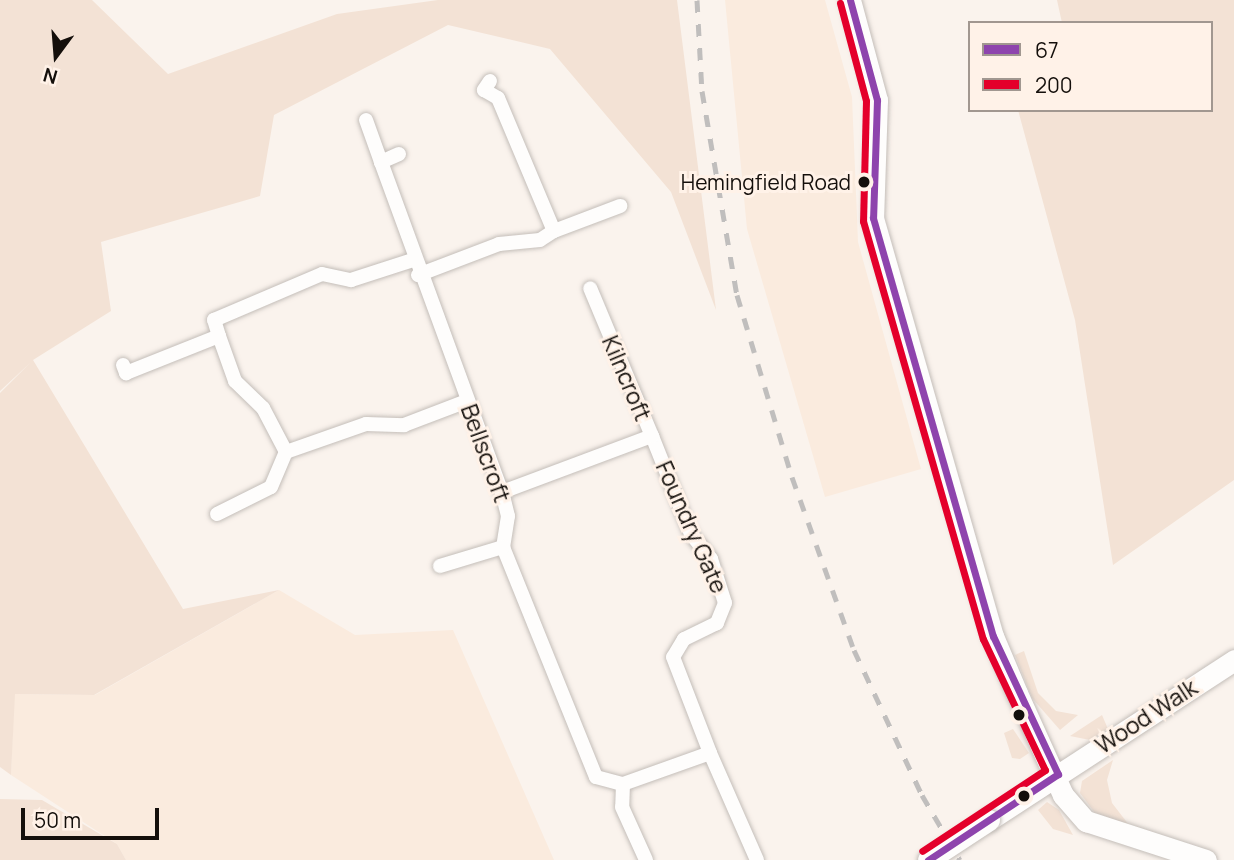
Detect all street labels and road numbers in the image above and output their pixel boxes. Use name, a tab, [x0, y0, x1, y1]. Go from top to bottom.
street label: Kilncroft	[597, 331, 657, 425]
street label: Bellscroft	[456, 400, 516, 506]
street label: Foundry Gate	[651, 457, 733, 597]
street label: Wood Walk	[1090, 673, 1202, 759]

